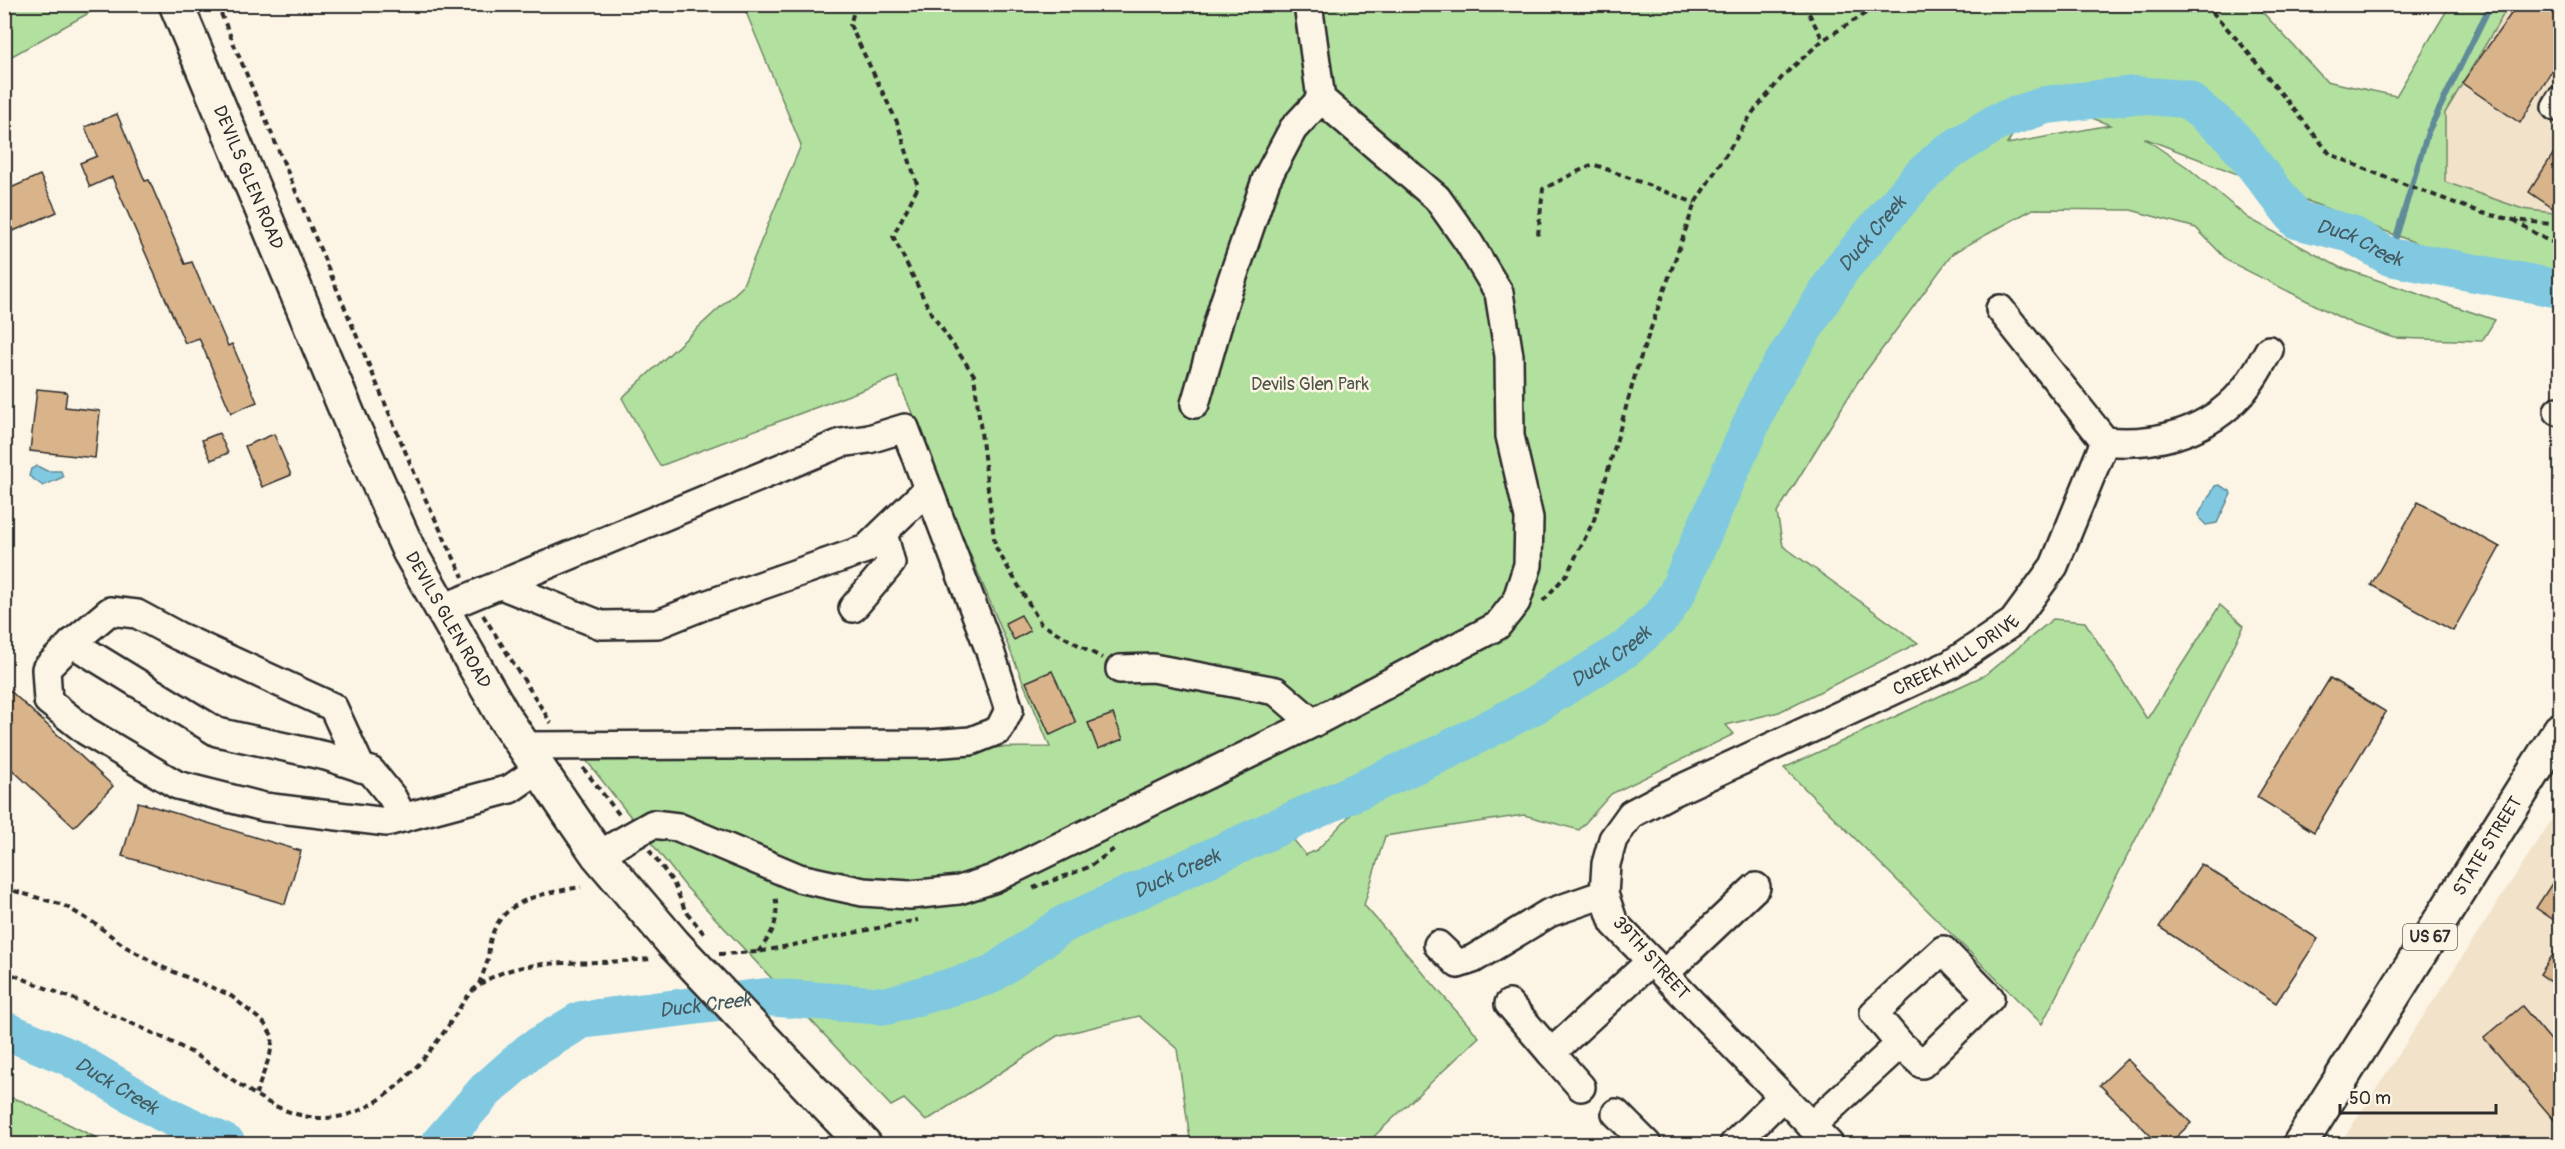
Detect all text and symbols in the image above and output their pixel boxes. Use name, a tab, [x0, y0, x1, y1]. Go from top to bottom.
street label: DEVILS GLEN ROAD	[208, 102, 289, 253]
water label: Duck Creek	[1832, 189, 1912, 277]
water label: Duck Creek	[2314, 213, 2406, 272]
park label: Devils Glen Park	[1251, 373, 1369, 396]
street label: DEVILS GLEN ROAD	[400, 547, 497, 692]
street label: CREEK HILL DRIVE	[1889, 611, 2025, 701]
water label: Duck Creek	[1566, 619, 1657, 693]
street label: STATE STREET	[2447, 792, 2527, 900]
water label: Duck Creek	[1129, 842, 1225, 903]
street label: 39TH STREET	[1608, 912, 1694, 1004]
road number: US 67	[2403, 924, 2457, 950]
water label: Duck Creek	[658, 986, 754, 1023]
water label: Duck Creek	[71, 1051, 164, 1121]
scale bar	[2340, 1077, 2496, 1115]
text: 50 m	[2349, 1087, 2391, 1110]

